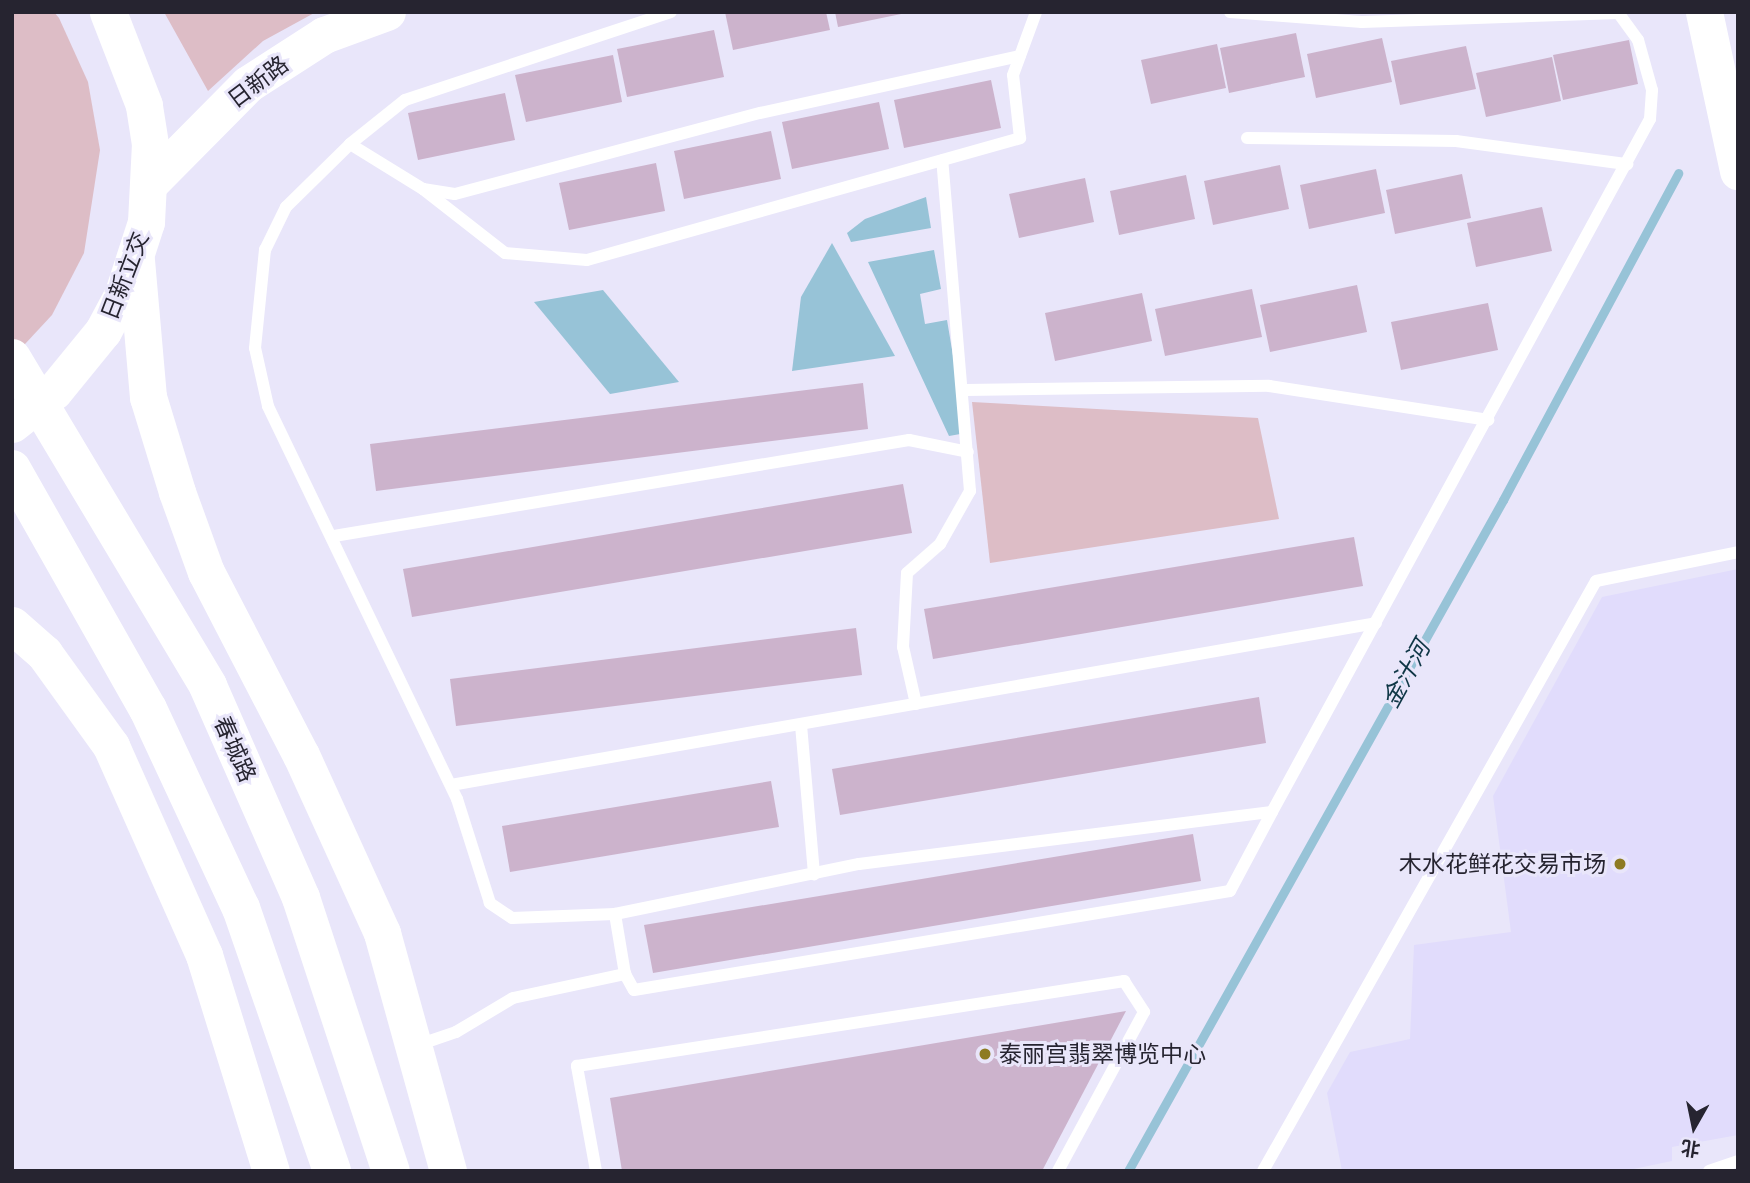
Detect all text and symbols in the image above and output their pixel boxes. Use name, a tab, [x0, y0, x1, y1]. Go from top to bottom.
street label: 日新路	[222, 50, 294, 114]
street label: 日新立交	[96, 228, 154, 324]
water label: 金汁河	[1376, 636, 1436, 712]
street label: 春城路	[208, 712, 262, 786]
place label: 木水花鲜花交易市场	[1399, 850, 1606, 878]
marker: 木水花鲜花交易市场	[1612, 856, 1628, 872]
place label: 泰丽宫翡翠博览中心	[999, 1040, 1206, 1068]
marker: 泰丽宫翡翠博览中心	[977, 1046, 993, 1062]
north arrow	[1659, 1092, 1729, 1162]
text: 北	[1679, 1135, 1702, 1161]

